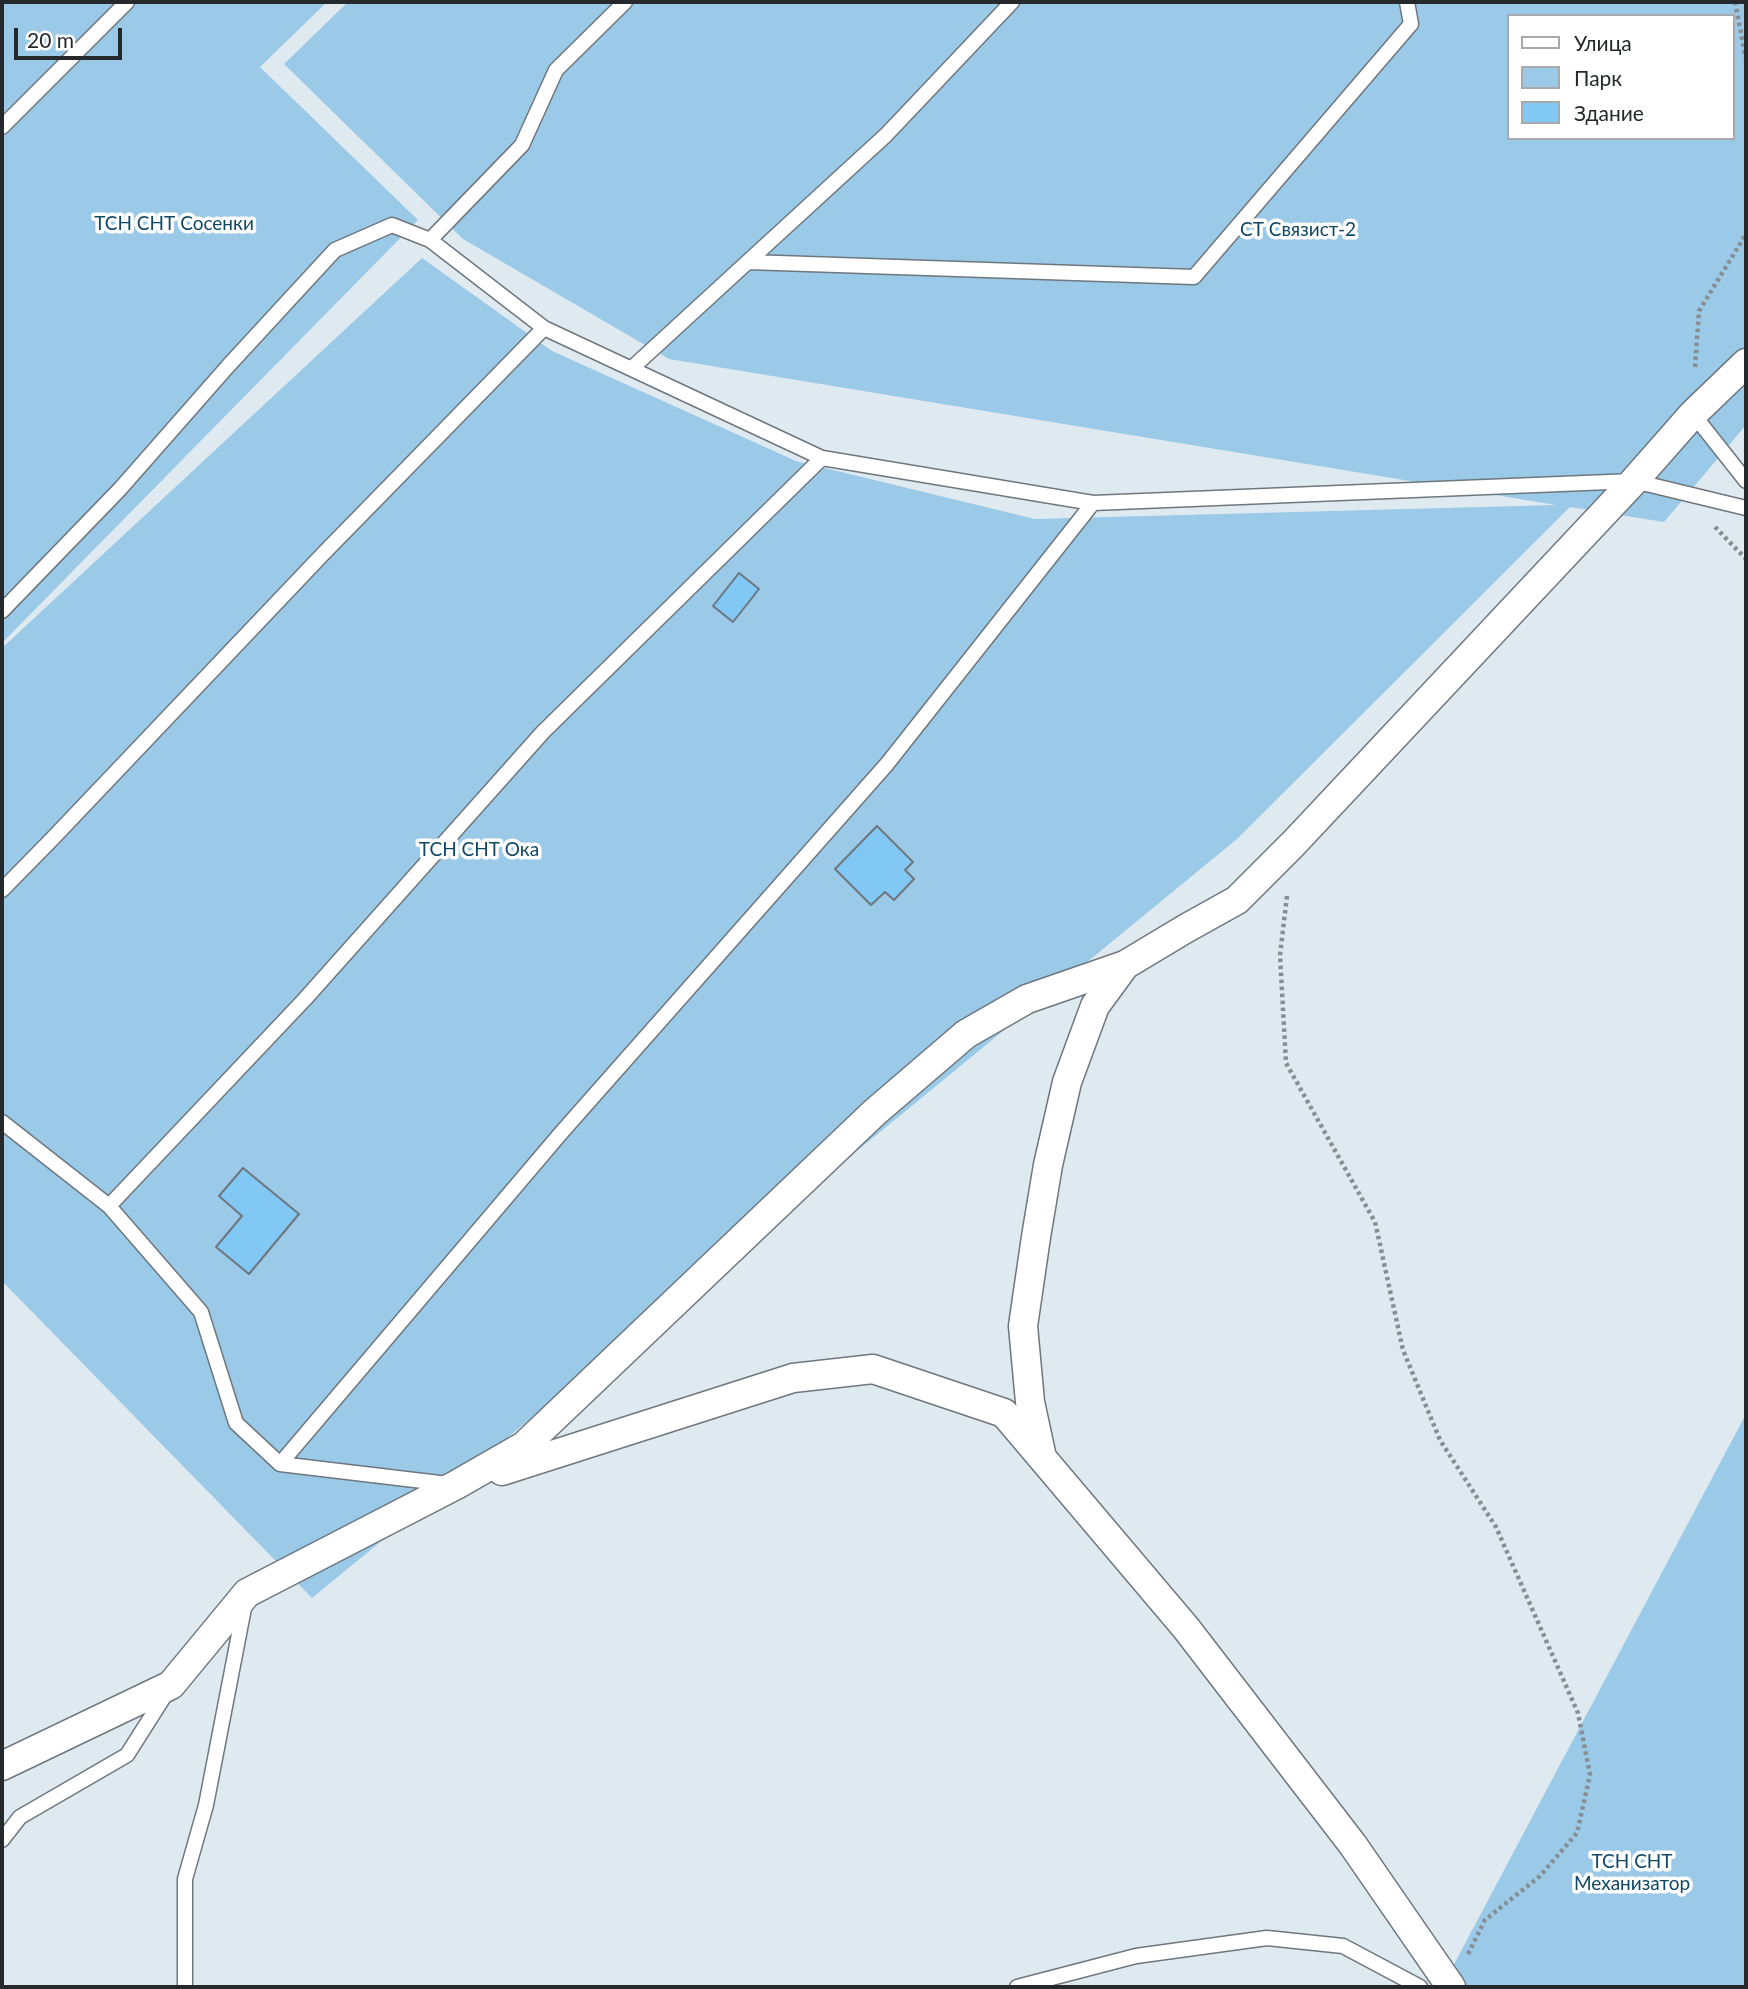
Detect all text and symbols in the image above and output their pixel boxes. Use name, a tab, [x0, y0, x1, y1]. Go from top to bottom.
scale bar	[18, 14, 126, 58]
legend	[1506, 14, 1734, 140]
text: 20 m	[27, 27, 74, 52]
text: Улица	[1574, 30, 1632, 55]
text: Парк	[1574, 65, 1622, 90]
text: Здание	[1574, 100, 1644, 125]
park label: ТСН СНТ Сосенки	[94, 213, 254, 235]
park label: СТ Связист-2	[1240, 219, 1356, 241]
park label: ТСН СНТ Ока	[419, 839, 539, 861]
park label: ТСН СНТ Механизатор	[1574, 1851, 1690, 1895]

